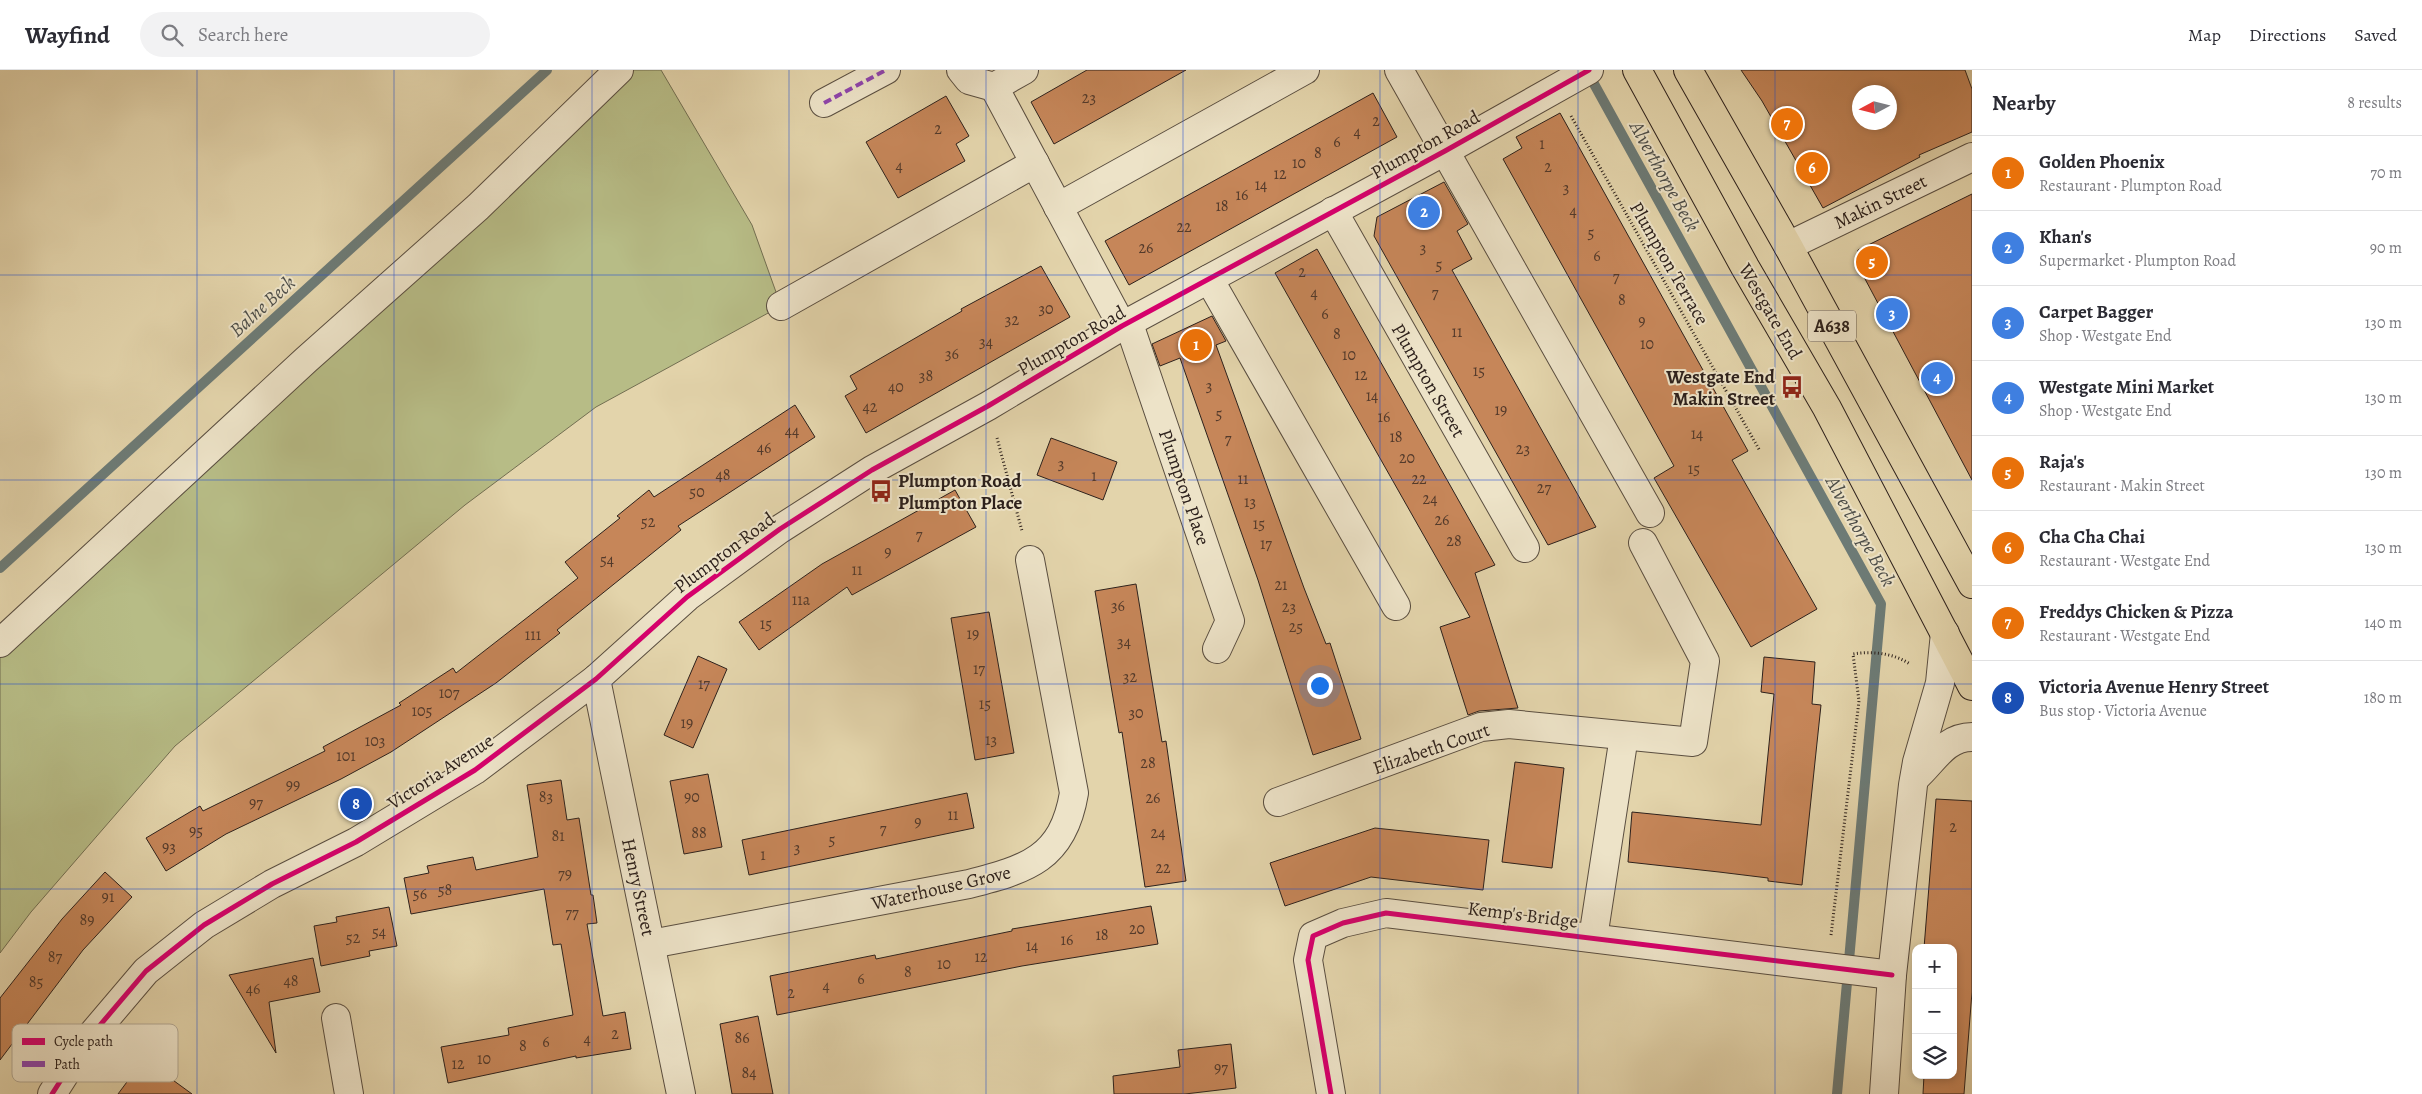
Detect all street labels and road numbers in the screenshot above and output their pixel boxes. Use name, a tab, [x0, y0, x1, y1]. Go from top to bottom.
street label: Plumpton Road	[1366, 104, 1485, 186]
street label: Makin Street	[1830, 168, 1931, 236]
street label: Plumpton Terrace	[1623, 197, 1715, 330]
street label: Westgate End	[1732, 258, 1808, 365]
street label: Plumpton Road	[1013, 299, 1131, 382]
road number: A638	[1808, 310, 1856, 342]
street label: Plumpton Street	[1385, 319, 1471, 442]
street label: Plumpton Place	[1152, 426, 1216, 549]
street label: Plumpton Road	[669, 506, 781, 600]
street label: Elizabeth Court	[1369, 717, 1493, 781]
street label: Victoria Avenue	[382, 728, 499, 816]
street label: Henry Street	[615, 836, 661, 939]
street label: Waterhouse Grove	[868, 859, 1013, 917]
street label: Kemp's Bridge	[1466, 895, 1580, 935]

